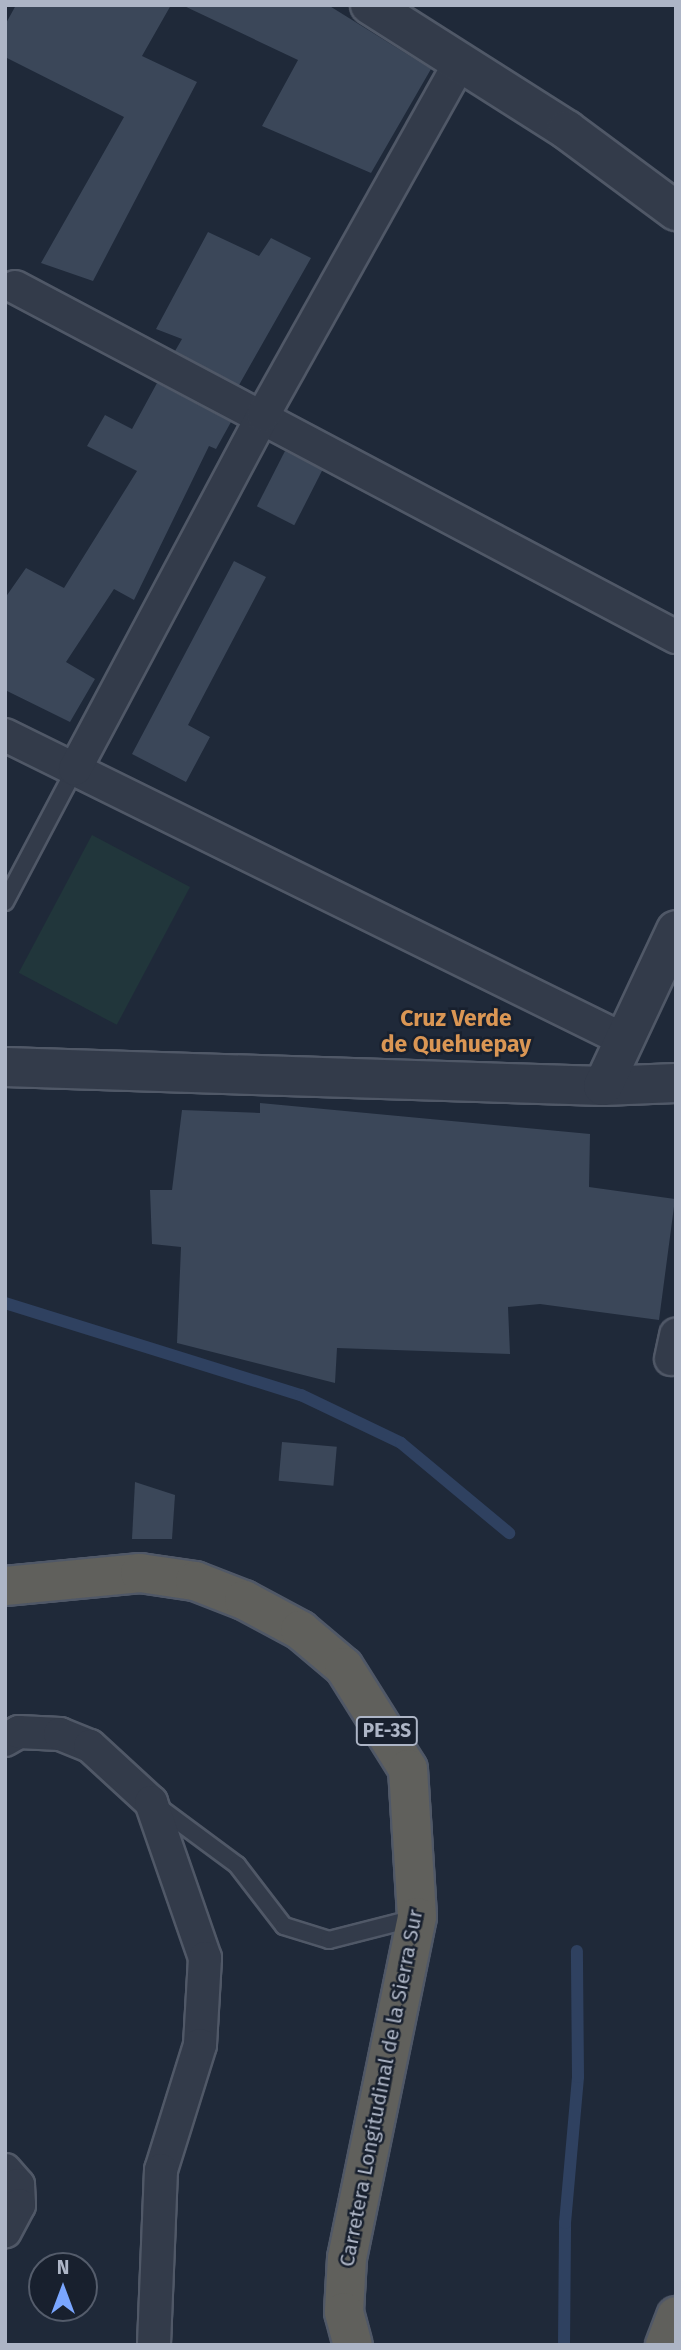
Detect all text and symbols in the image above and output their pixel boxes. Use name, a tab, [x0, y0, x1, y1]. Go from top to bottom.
district label: Cruz Verde de Quehuepay	[381, 1004, 531, 1058]
road number: PE-3S	[356, 1716, 418, 1746]
street label: Carretera Longitudinal de la Sierra Sur	[334, 1907, 428, 2269]
north arrow	[28, 2252, 98, 2322]
text: N	[57, 2256, 69, 2279]

